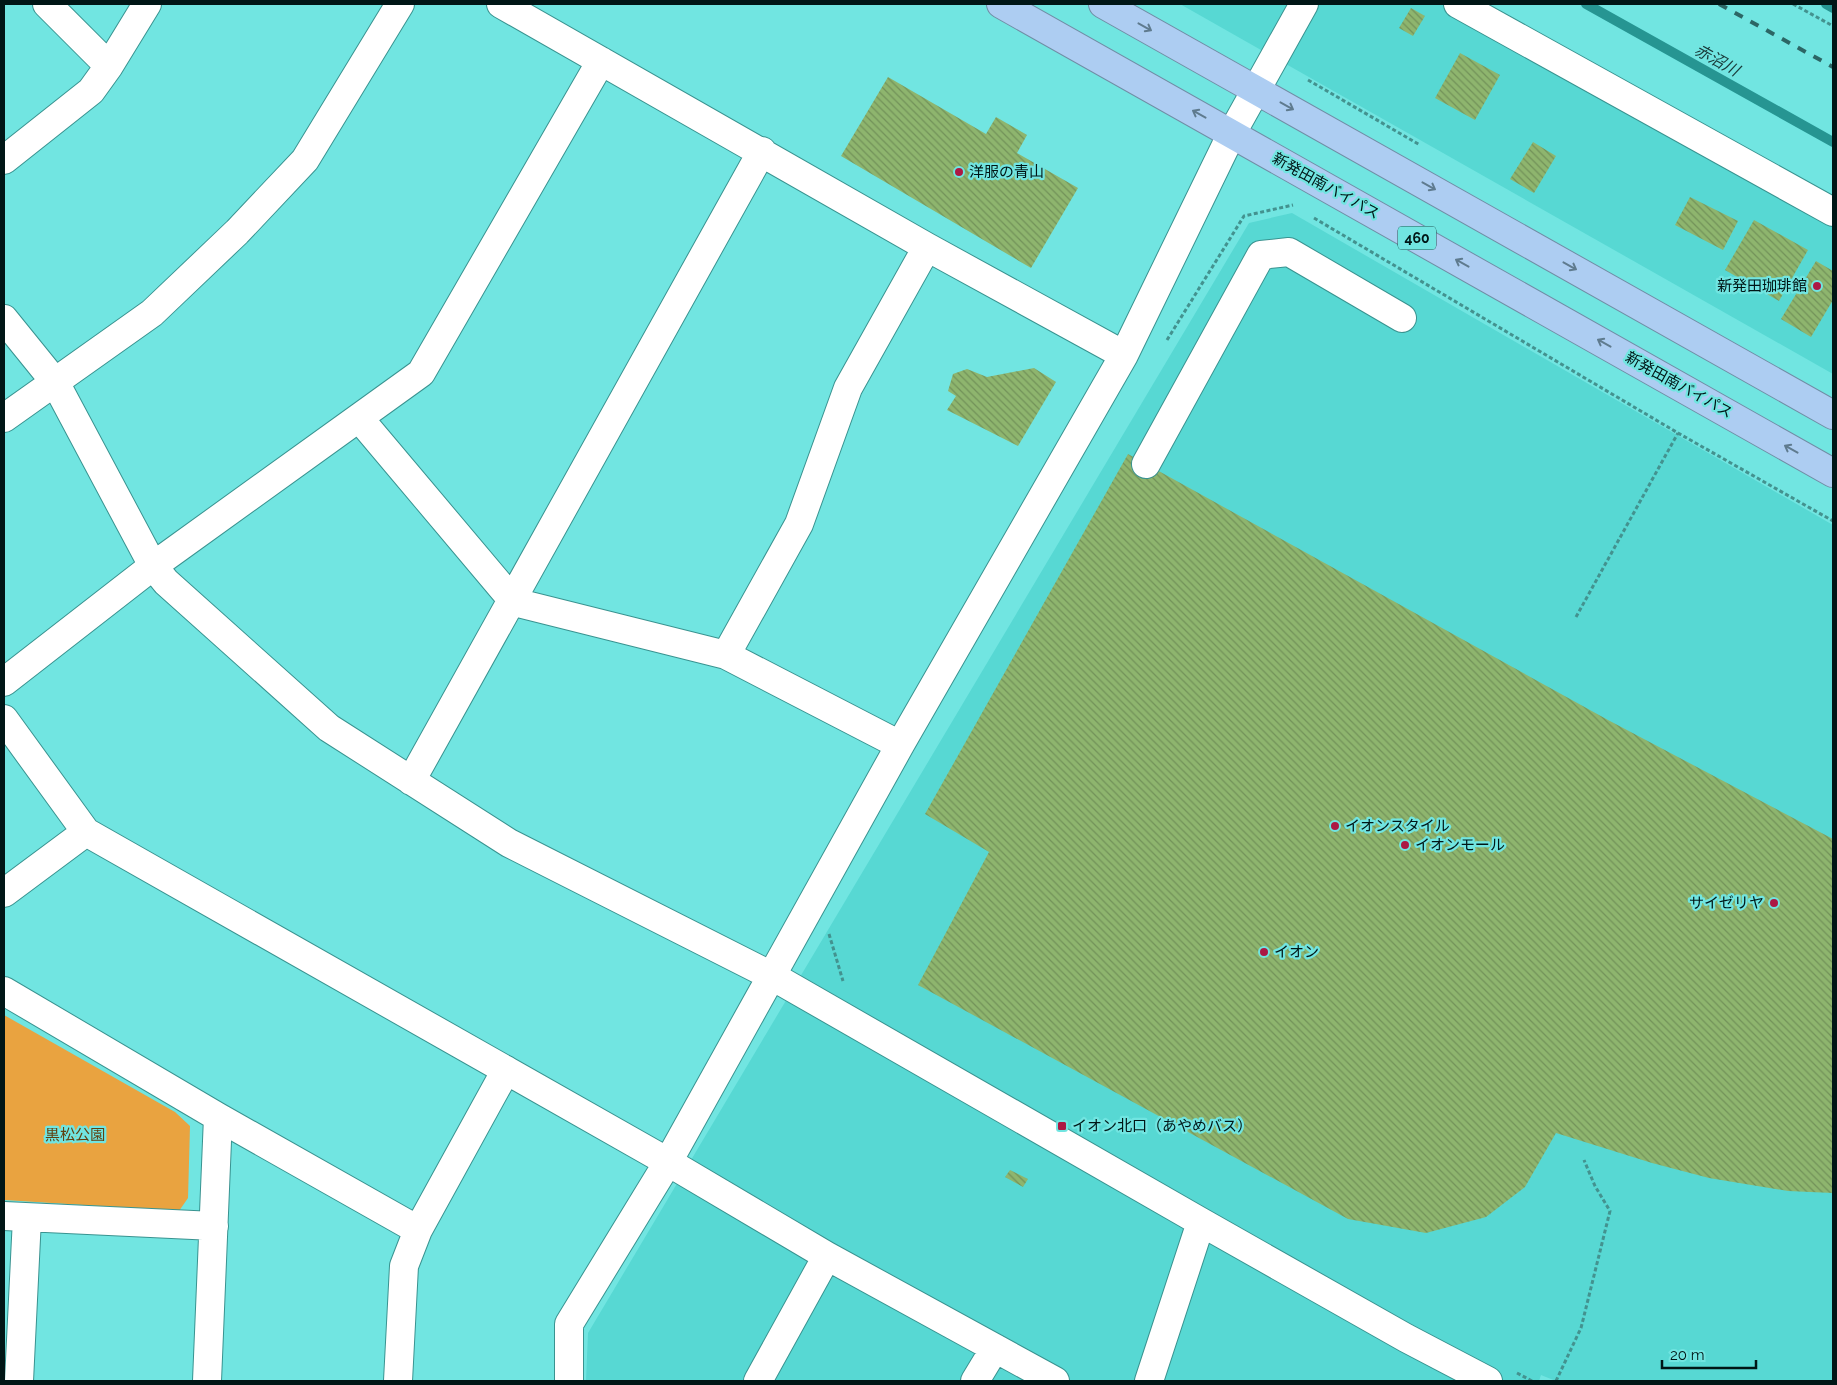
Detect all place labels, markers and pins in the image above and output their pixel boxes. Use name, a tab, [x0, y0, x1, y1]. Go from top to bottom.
place label: 洋服の青山	[969, 163, 1044, 181]
marker: 洋服の青山	[953, 166, 965, 178]
place label: 新発田珈琲館	[1717, 277, 1807, 295]
marker: 新発田珈琲館	[1811, 280, 1823, 292]
place label: イオンスタイル	[1345, 817, 1450, 835]
marker: イオンスタイル	[1329, 820, 1341, 832]
place label: イオンモール	[1415, 836, 1505, 854]
marker: イオンモール	[1399, 839, 1411, 851]
place label: サイゼリヤ	[1689, 894, 1764, 912]
marker: サイゼリヤ	[1768, 897, 1780, 909]
place label: イオン	[1274, 943, 1319, 961]
marker: イオン	[1258, 946, 1270, 958]
place label: イオン北口（あやめバス）	[1072, 1117, 1252, 1135]
marker: イオン北口（あやめバス）	[1056, 1120, 1068, 1132]

